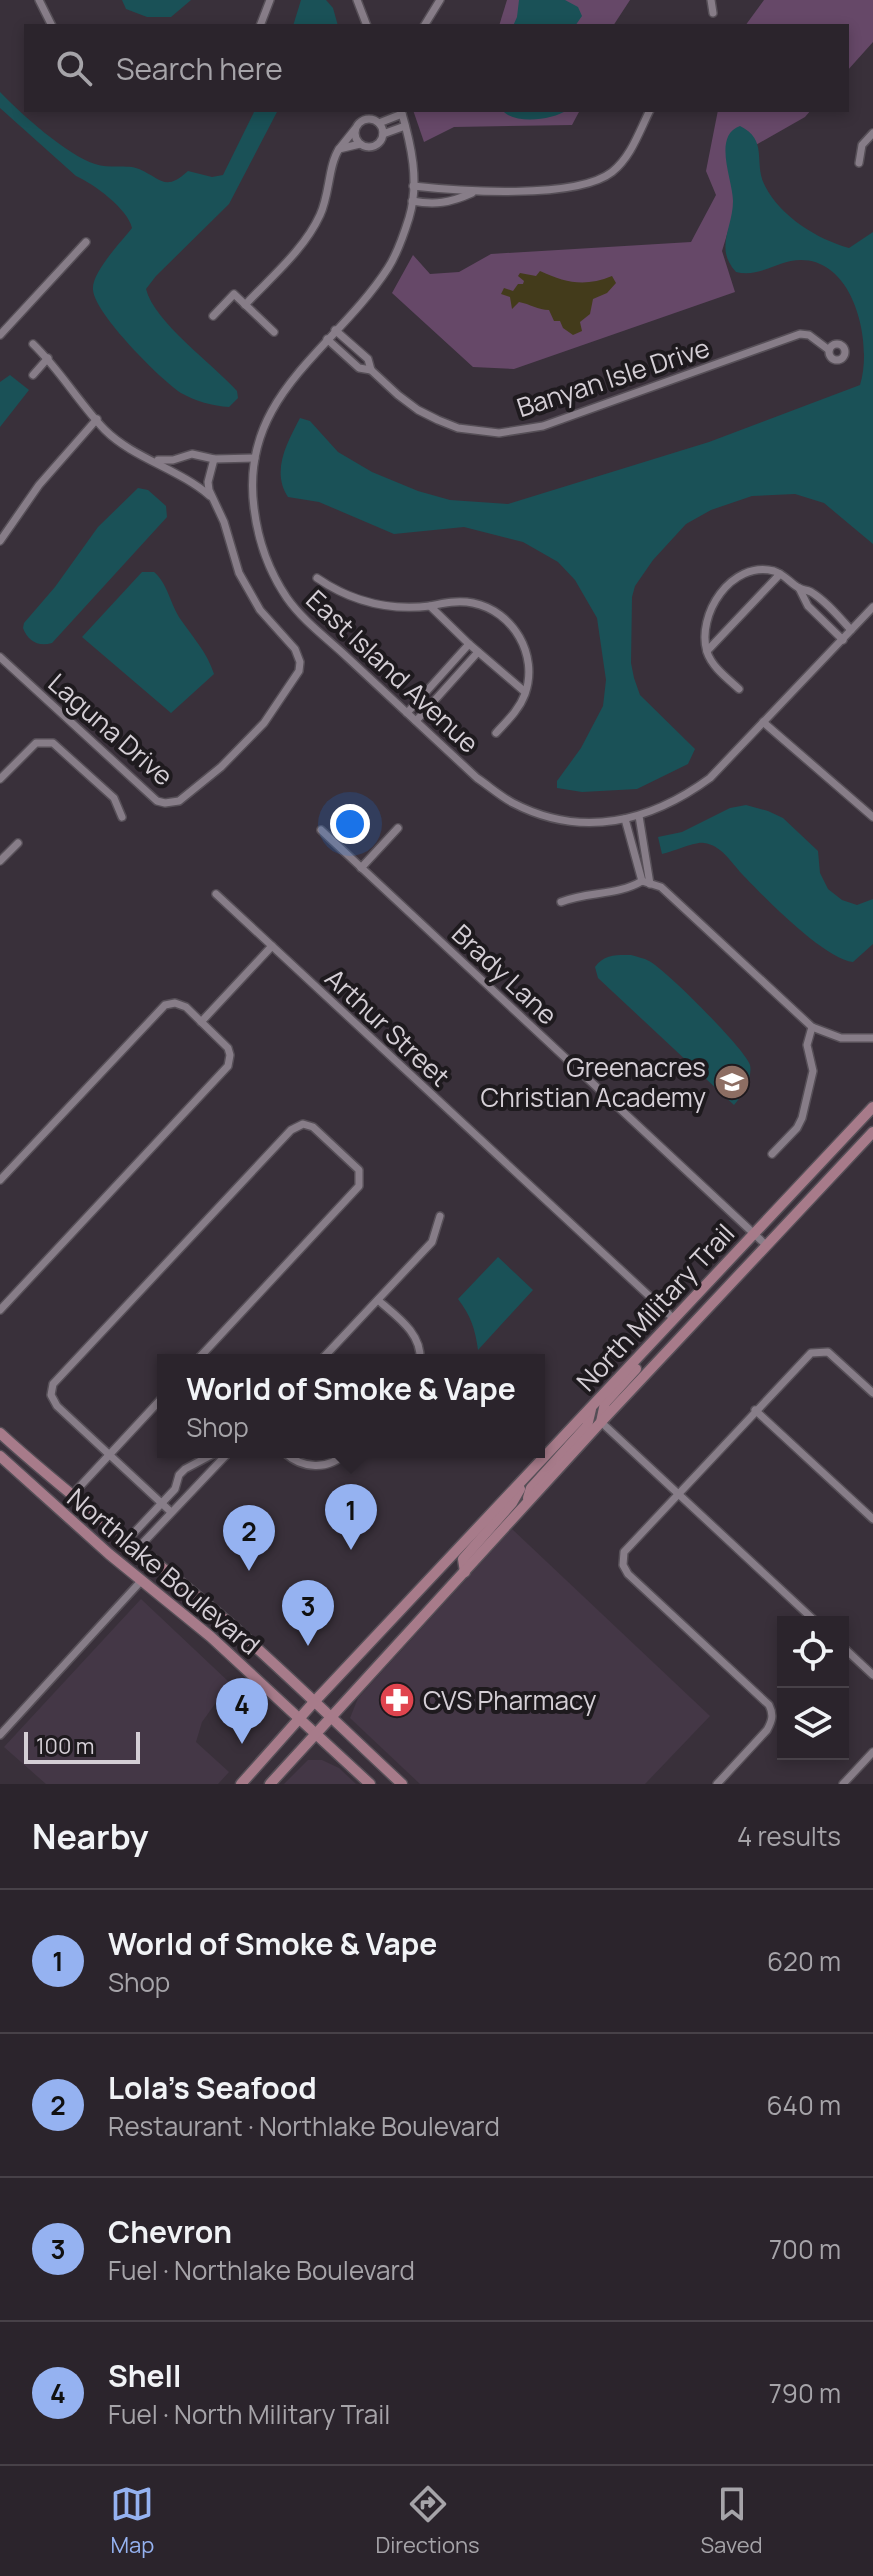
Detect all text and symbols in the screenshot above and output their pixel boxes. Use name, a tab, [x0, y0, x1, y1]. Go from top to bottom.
search box	[24, 24, 849, 112]
icon: search	[52, 46, 96, 90]
text: Search here	[116, 48, 283, 89]
street label: Banyan Isle Drive	[512, 329, 714, 425]
street label: East Island Avenue	[299, 582, 487, 760]
street label: Laguna Drive	[41, 665, 181, 793]
your location	[330, 804, 370, 844]
street label: Brady Lane	[445, 916, 565, 1032]
street label: Arthur Street	[318, 960, 458, 1094]
place label: Greenacres Christian Academy	[481, 1049, 706, 1115]
school or university icon: Greenacres Christian Academy	[713, 1063, 751, 1101]
street label: North Military Trail	[568, 1216, 742, 1398]
popup	[157, 1354, 545, 1458]
text: World of Smoke & Vape	[186, 1368, 516, 1409]
text: Shop	[186, 1409, 249, 1445]
street label: Northlake Boulevard	[60, 1480, 268, 1662]
pin: 1	[325, 1484, 377, 1550]
pin: 2	[223, 1505, 275, 1571]
pin: 3	[282, 1580, 334, 1646]
map controls	[777, 1616, 849, 1760]
button: locate	[777, 1616, 849, 1688]
pin: 4	[216, 1678, 268, 1744]
pharmacy icon: CVS Pharmacy	[378, 1681, 416, 1719]
place label: CVS Pharmacy	[423, 1682, 597, 1718]
button: layers	[777, 1688, 849, 1760]
scale bar	[24, 1728, 140, 1764]
text: 100 m	[36, 1731, 94, 1761]
text: Nearby	[32, 1813, 148, 1859]
text: 4 results	[737, 1818, 841, 1854]
text: World of Smoke & Vape	[108, 1923, 437, 1964]
text: 1	[52, 1943, 64, 1979]
text: 620 m	[767, 1943, 841, 1979]
text: Shop	[108, 1964, 170, 2000]
text: Lola's Seafood	[108, 2067, 317, 2108]
text: 2	[50, 2087, 66, 2123]
text: 640 m	[766, 2087, 841, 2123]
text: Restaurant · Northlake Boulevard	[108, 2108, 500, 2144]
text: Chevron	[108, 2211, 232, 2252]
text: 3	[50, 2231, 66, 2267]
text: 700 m	[769, 2231, 841, 2267]
text: Fuel · Northlake Boulevard	[108, 2252, 415, 2288]
text: Shell	[108, 2355, 181, 2396]
text: 4	[50, 2375, 66, 2411]
text: 790 m	[769, 2375, 841, 2411]
text: Fuel · North Military Trail	[108, 2396, 390, 2432]
tab: Map	[110, 2482, 154, 2560]
tab: Directions	[375, 2482, 480, 2560]
tab: Saved	[701, 2482, 763, 2560]

